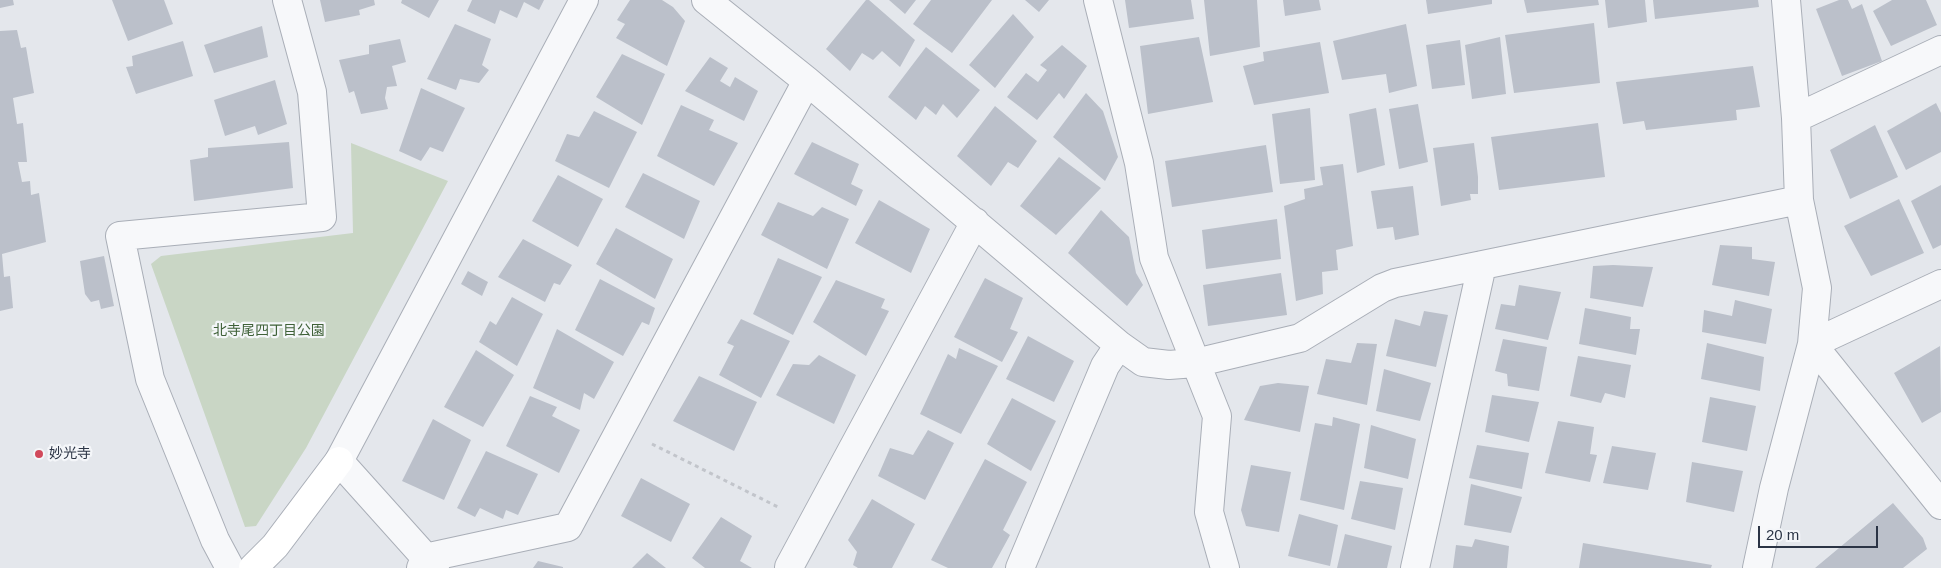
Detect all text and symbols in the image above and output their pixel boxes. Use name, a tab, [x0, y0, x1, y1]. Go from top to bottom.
park label: 北寺尾四丁目公園	[213, 323, 325, 339]
place label: 妙光寺	[49, 446, 91, 462]
marker: 妙光寺	[33, 448, 45, 460]
scale bar	[1761, 516, 1881, 548]
text: 20 m	[1766, 526, 1799, 543]

